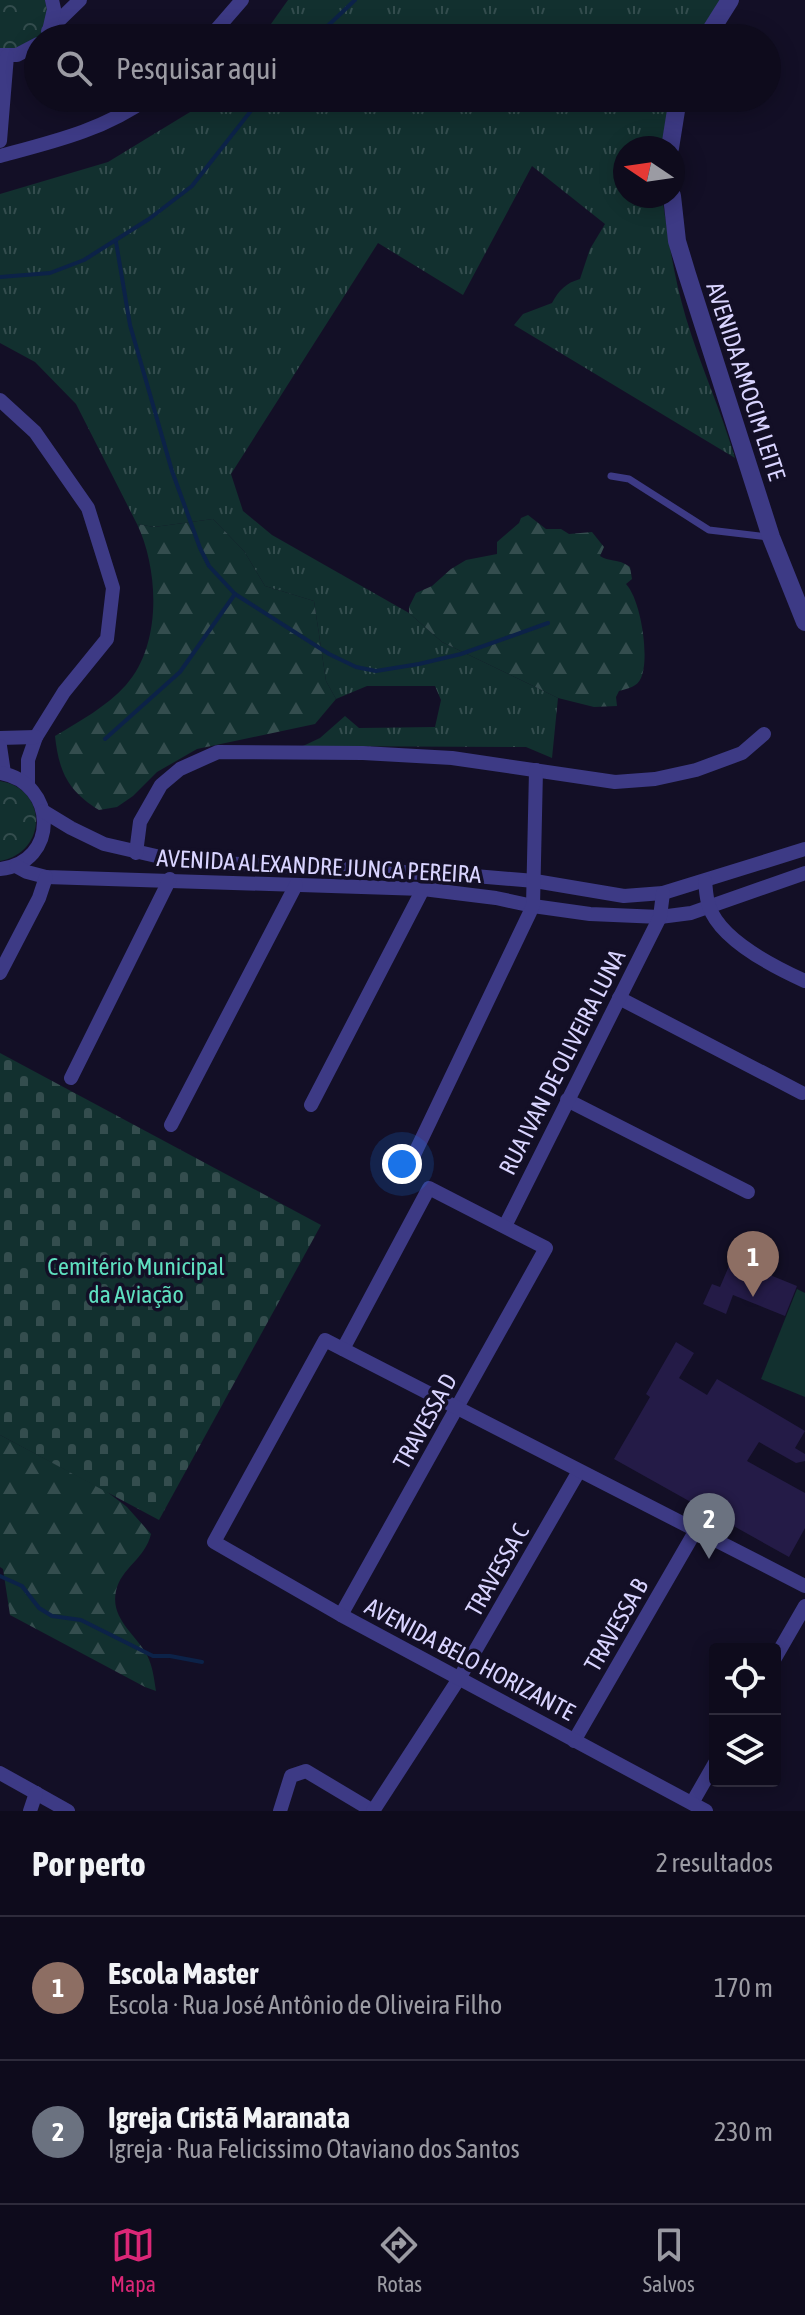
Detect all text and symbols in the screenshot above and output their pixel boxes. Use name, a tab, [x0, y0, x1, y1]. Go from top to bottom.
search box	[24, 24, 781, 112]
icon: search	[52, 46, 96, 90]
text: Pesquisar aqui	[116, 51, 277, 85]
north arrow	[613, 136, 685, 208]
street label: AVENIDA AMOCIM LEITE	[701, 279, 791, 483]
street label: AVENIDA ALEXANDRE JUNCA PEREIRA	[156, 844, 482, 888]
street label: RUA IVAN DE OLIVEIRA LUNA	[494, 945, 631, 1179]
your location	[382, 1144, 422, 1184]
pin: 1	[727, 1231, 779, 1297]
park label: Cemitério Municipal da Aviação	[47, 1253, 225, 1308]
street label: TRAVESSA D	[388, 1369, 462, 1473]
pin: 2	[683, 1493, 735, 1559]
street label: TRAVESSA C	[460, 1519, 534, 1621]
street label: TRAVESSA B	[579, 1573, 654, 1676]
street label: AVENIDA BELO HORIZANTE	[361, 1592, 579, 1726]
map controls	[709, 1643, 781, 1787]
button: locate	[709, 1643, 781, 1715]
button: layers	[709, 1715, 781, 1787]
text: Por perto	[32, 1844, 146, 1883]
text: 2 resultados	[656, 1848, 773, 1878]
text: Escola Master	[108, 1956, 258, 1990]
text: 1	[52, 1973, 64, 2003]
text: 170 m	[714, 1973, 773, 2003]
text: Escola · Rua José Antônio de Oliveira Filho	[108, 1990, 502, 2020]
text: Igreja Cristã Maranata	[108, 2100, 350, 2134]
text: 2	[52, 2117, 64, 2147]
text: 230 m	[714, 2117, 773, 2147]
text: Igreja · Rua Felicissimo Otaviano dos Santos	[108, 2134, 520, 2164]
tab: Mapa	[110, 2223, 156, 2297]
tab: Rotas	[376, 2223, 422, 2297]
tab: Salvos	[643, 2223, 695, 2297]

